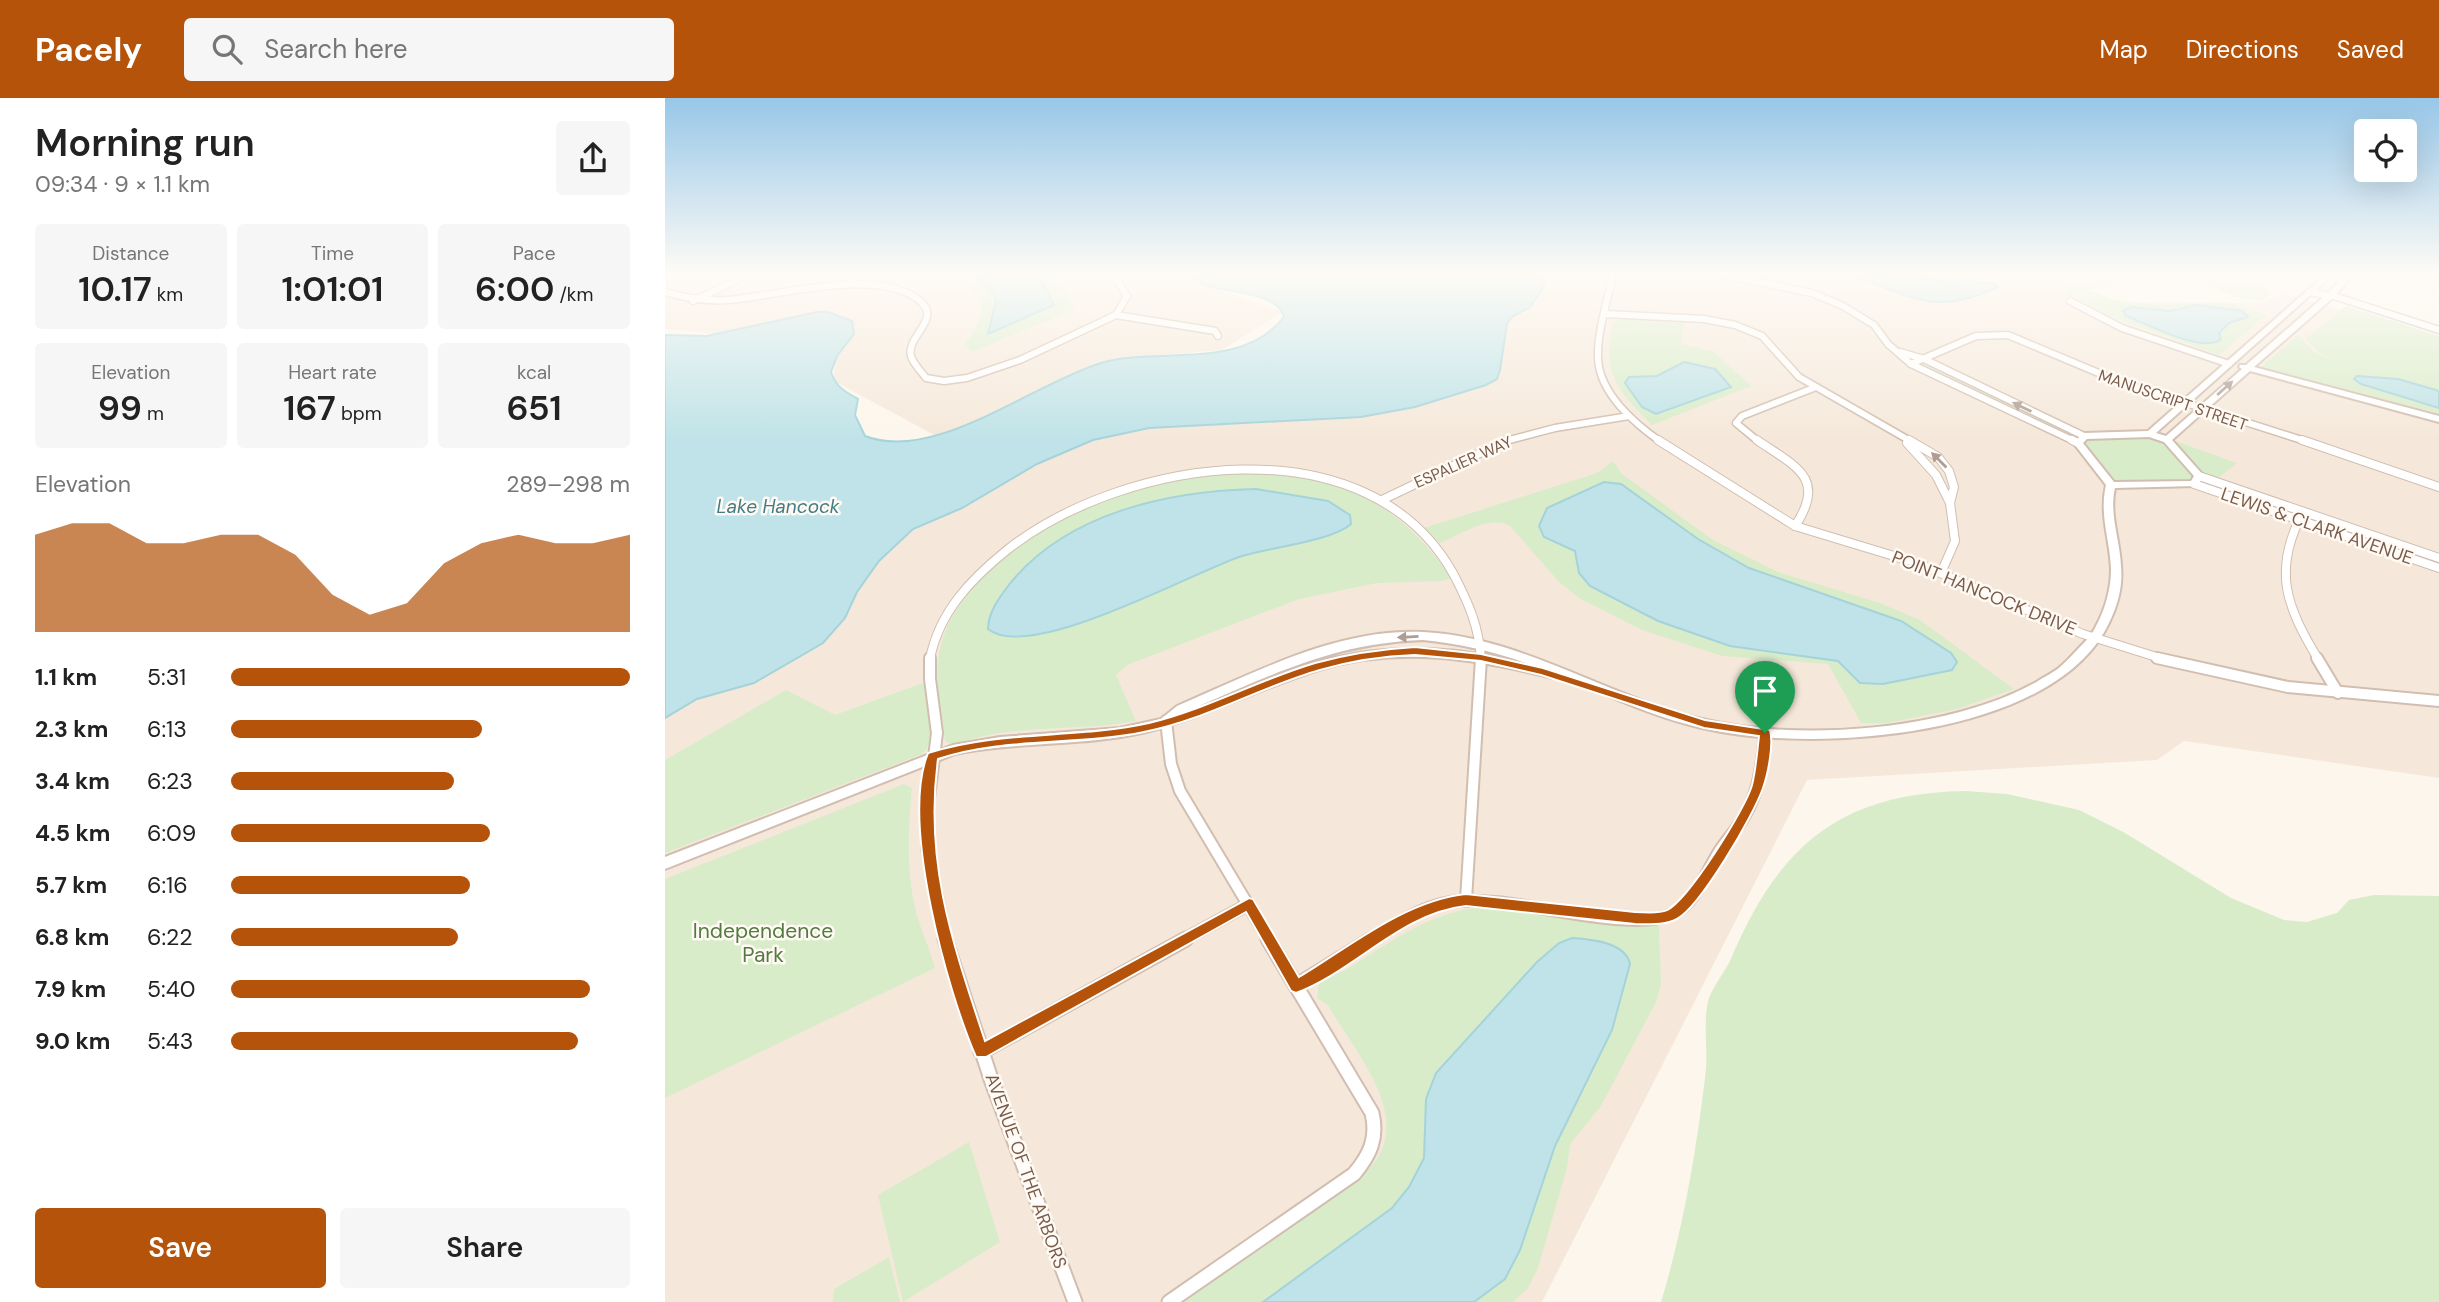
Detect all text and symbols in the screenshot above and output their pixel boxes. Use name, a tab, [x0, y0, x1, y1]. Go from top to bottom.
search box	[184, 18, 674, 81]
text: Pacely	[35, 28, 142, 71]
icon: search	[208, 30, 246, 68]
text: Search here	[264, 32, 408, 66]
text: Map	[2100, 34, 2148, 65]
text: Directions	[2186, 34, 2299, 65]
text: Saved	[2337, 34, 2404, 65]
text: Morning run	[35, 118, 255, 168]
map controls	[2354, 119, 2417, 182]
button: locate	[2354, 119, 2417, 182]
button: share	[556, 121, 630, 195]
text: 09:34 · 9 × 1.1 km	[35, 169, 210, 199]
text: Distance	[92, 241, 169, 266]
text: Time	[311, 241, 354, 266]
text: Pace	[513, 241, 555, 266]
text: 10.17	[78, 266, 152, 312]
text: 1:01:01	[281, 266, 384, 312]
text: 6:00	[475, 266, 554, 312]
text: km	[152, 282, 183, 307]
text: /km	[554, 282, 593, 307]
text: Elevation	[91, 360, 170, 385]
text: Heart rate	[288, 360, 377, 385]
text: kcal	[517, 360, 551, 385]
street label: MANUSCRIPT STREET	[2096, 365, 2251, 435]
one-way arrow	[2216, 380, 2234, 396]
text: 99	[98, 385, 142, 431]
text: 167	[283, 385, 336, 431]
text: 651	[507, 385, 562, 431]
text: m	[142, 401, 164, 426]
text: bpm	[336, 401, 382, 426]
one-way arrow	[2012, 402, 2032, 413]
street label: ESPALIER WAY	[1411, 431, 1515, 493]
one-way arrow	[1931, 452, 1948, 469]
text: Elevation	[35, 469, 131, 499]
text: 289–298 m	[506, 469, 630, 499]
street label: LEWIS & CLARK AVENUE	[2218, 482, 2416, 570]
water label: Lake Hancock	[716, 494, 840, 519]
street label: POINT HANCOCK DRIVE	[1888, 545, 2080, 641]
one-way arrow	[1397, 631, 1419, 642]
pin	[1735, 661, 1795, 733]
text: 1.1 km	[35, 662, 97, 692]
text: 5:31	[147, 662, 186, 692]
icon: arrive	[1746, 672, 1784, 710]
text: 2.3 km	[35, 714, 108, 744]
text: 6:13	[147, 714, 187, 744]
text: 3.4 km	[35, 766, 110, 796]
text: 6:23	[147, 766, 193, 796]
text: 4.5 km	[35, 818, 110, 848]
text: 6:09	[147, 818, 196, 848]
text: 5.7 km	[35, 870, 107, 900]
text: 6:16	[147, 870, 188, 900]
park label: Independence Park	[693, 917, 833, 969]
text: 6.8 km	[35, 922, 110, 952]
text: 6:22	[147, 922, 193, 952]
text: 7.9 km	[35, 974, 106, 1004]
text: 5:40	[147, 974, 195, 1004]
text: 9.0 km	[35, 1026, 110, 1056]
text: 5:43	[147, 1026, 193, 1056]
street label: AVENUE OF THE ARBORS	[980, 1070, 1072, 1272]
button: Save	[35, 1208, 326, 1288]
button: Share	[340, 1208, 630, 1288]

